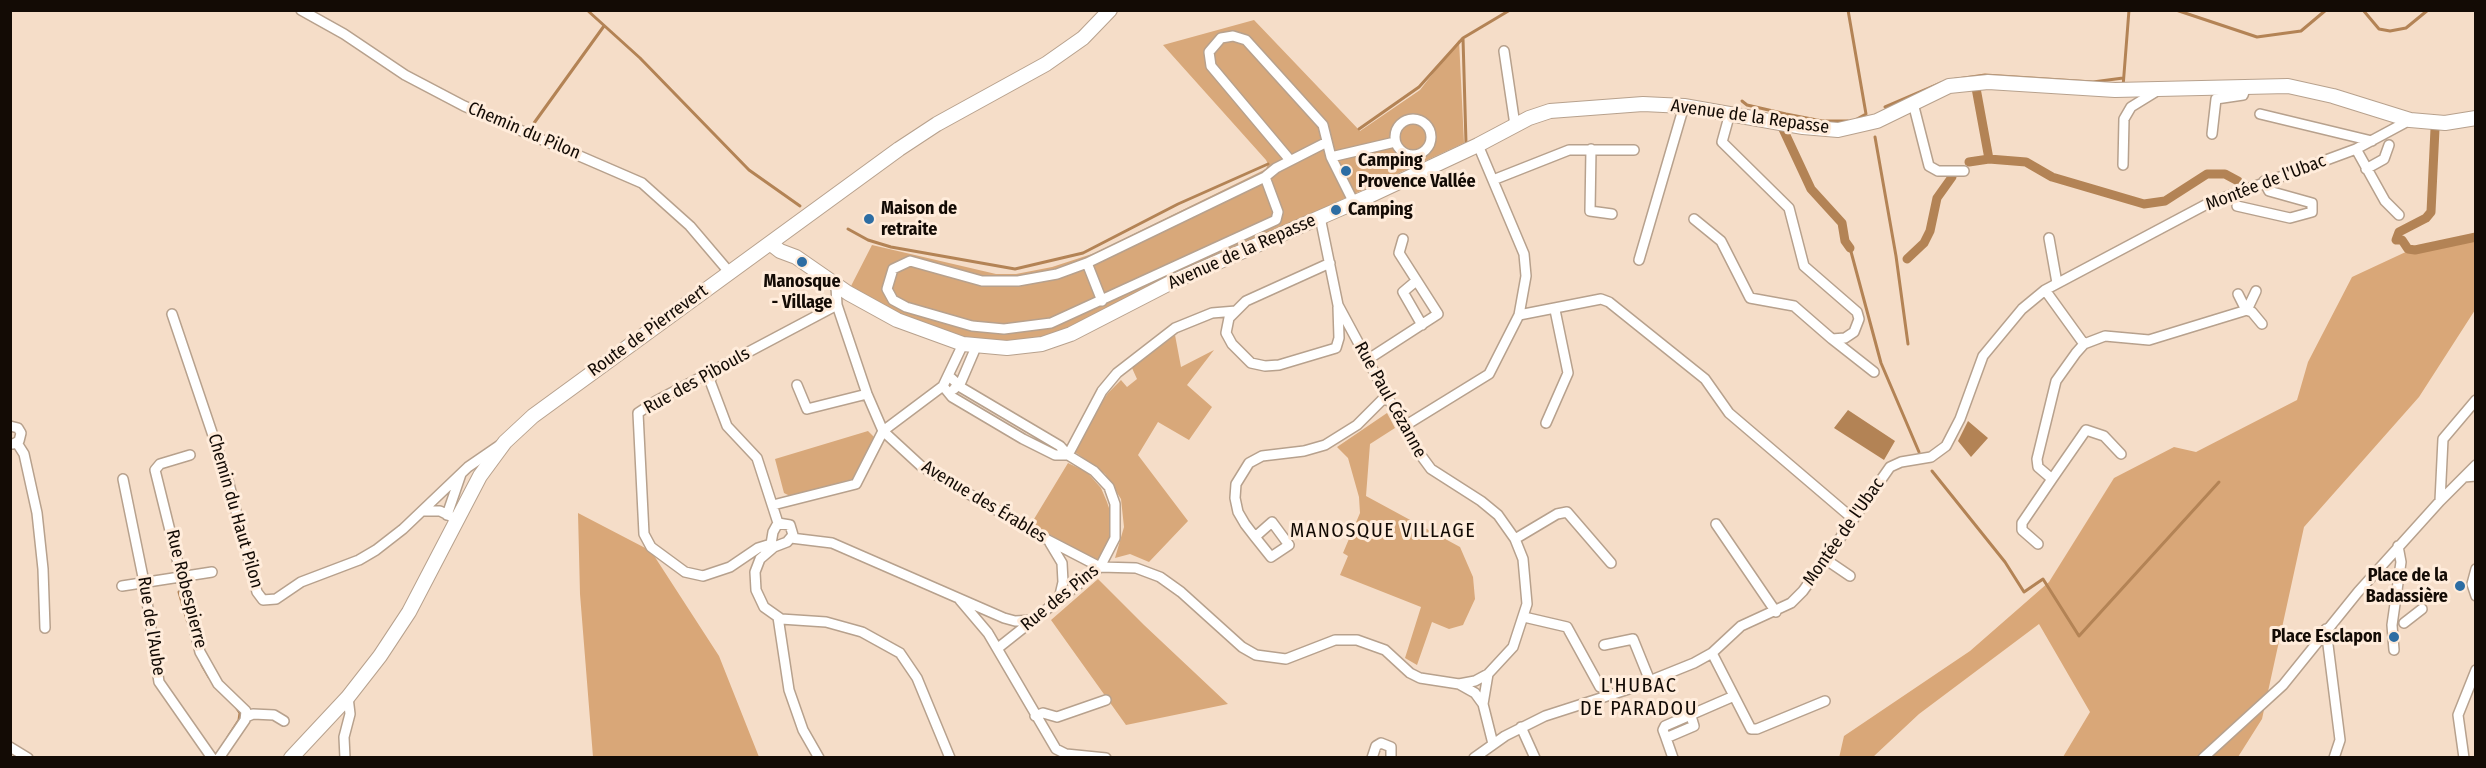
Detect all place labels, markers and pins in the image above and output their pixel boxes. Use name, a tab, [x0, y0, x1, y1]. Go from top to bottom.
place label: Camping Provence Vallée	[1358, 150, 1476, 192]
marker: Camping Provence Vallée	[1339, 164, 1353, 178]
place label: Maison de retraite	[881, 198, 957, 240]
place label: Camping	[1348, 199, 1413, 221]
marker: Camping	[1329, 203, 1343, 217]
marker: Maison de retraite	[862, 212, 876, 226]
marker: Manosque - Village	[795, 255, 809, 269]
place label: Manosque - Village	[763, 271, 841, 314]
place label: Place de la Badassière	[2366, 565, 2448, 608]
marker: Place de la Badassière	[2453, 579, 2467, 593]
place label: Place Esclapon	[2271, 626, 2382, 648]
marker: Place Esclapon	[2387, 630, 2401, 644]

